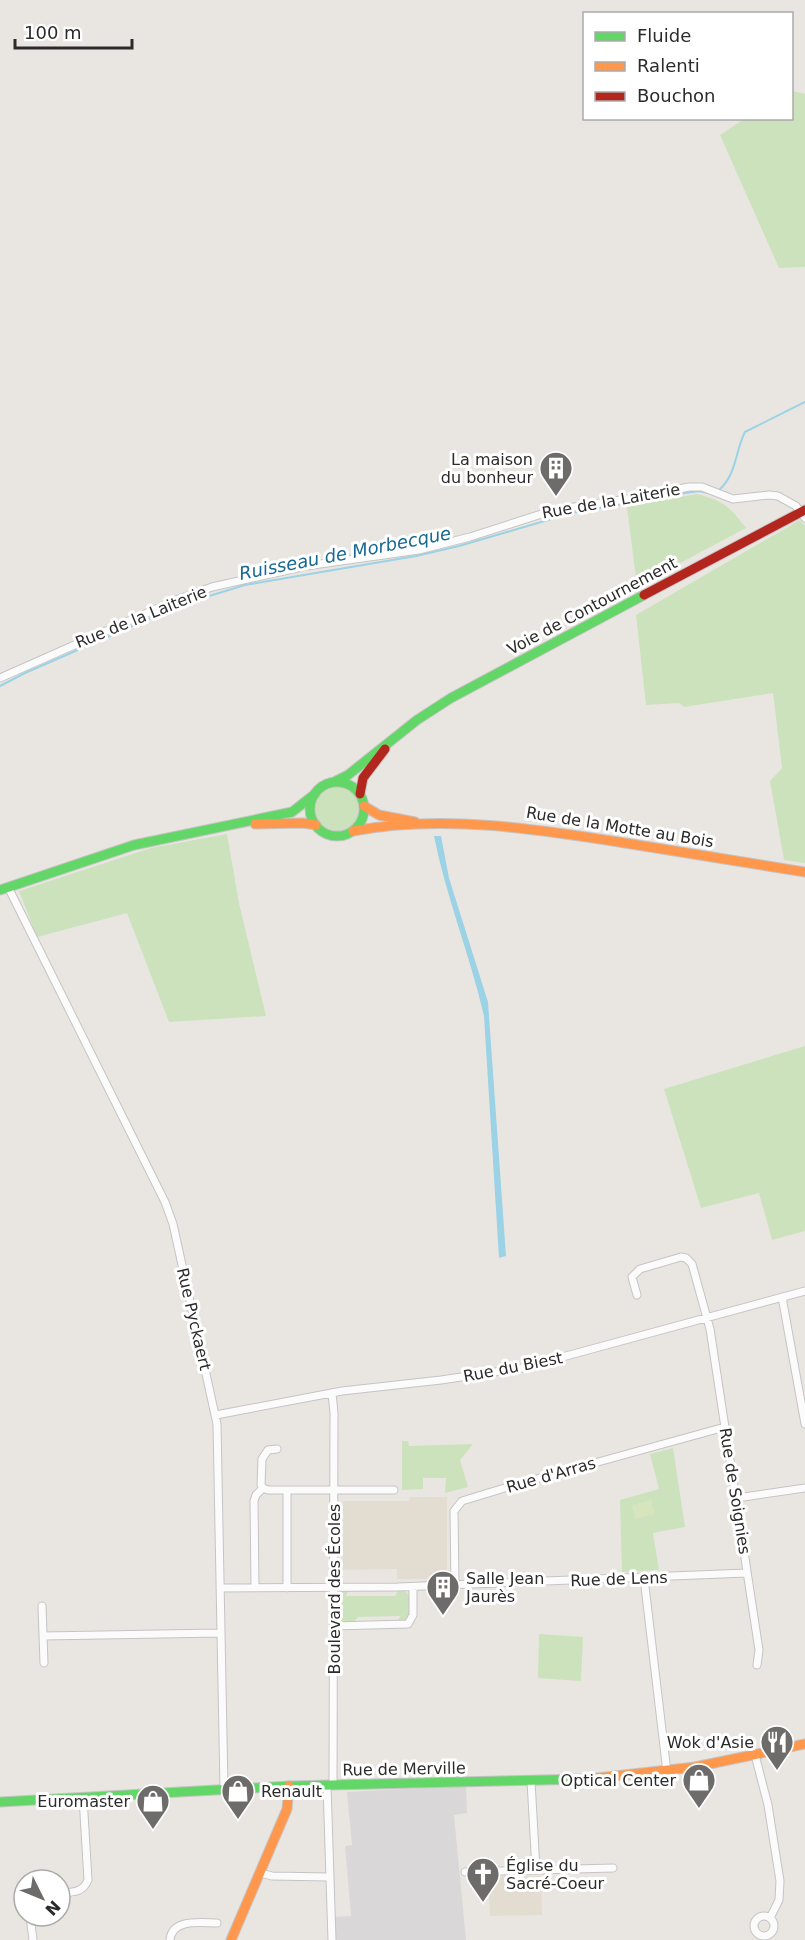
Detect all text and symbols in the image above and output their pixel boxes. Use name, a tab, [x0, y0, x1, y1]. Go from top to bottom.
scale bar	[15, 12, 132, 50]
legend	[583, 12, 793, 120]
text: 100 m	[24, 22, 82, 43]
text: Fluide	[637, 25, 691, 46]
text: Ralenti	[637, 55, 700, 76]
text: Bouchon	[637, 85, 716, 106]
place label: La maison du bonheur	[441, 450, 533, 487]
building icon: La maison du bonheur	[538, 450, 574, 497]
street label: Rue de la Laiterie	[540, 479, 682, 523]
water label: Ruisseau de Morbecque	[237, 522, 453, 584]
street label: Voie de Contournement	[504, 553, 680, 659]
street label: Rue de la Laiterie	[73, 582, 209, 652]
street label: Rue de la Motte au Bois	[525, 803, 715, 851]
street label: Rue Pyckaert	[173, 1266, 215, 1372]
street label: Rue du Biest	[462, 1348, 564, 1386]
street label: Rue de Soignies	[716, 1426, 754, 1556]
street label: Rue d'Arras	[504, 1453, 598, 1497]
street label: Boulevard des Écoles	[325, 1504, 344, 1674]
street label: Rue de Lens	[570, 1568, 668, 1590]
building icon: Salle Jean Jaurès	[425, 1569, 461, 1616]
place label: Salle Jean Jaurès	[465, 1569, 544, 1606]
restaurant icon: Wok d'Asie	[759, 1724, 795, 1771]
place label: Wok d'Asie	[667, 1733, 754, 1752]
street label: Rue de Merville	[342, 1758, 466, 1780]
shop icon: Optical Center	[681, 1762, 717, 1809]
place label: Optical Center	[561, 1771, 676, 1790]
shop icon: Renault	[220, 1773, 256, 1820]
place label: Renault	[261, 1782, 322, 1801]
shop icon: Euromaster	[135, 1783, 171, 1830]
place label: Euromaster	[37, 1792, 130, 1811]
church icon: Église du Sacré-Coeur	[465, 1856, 501, 1903]
place label: Église du Sacré-Coeur	[506, 1856, 605, 1893]
north arrow	[12, 1868, 72, 1928]
text: N	[41, 1897, 64, 1919]

